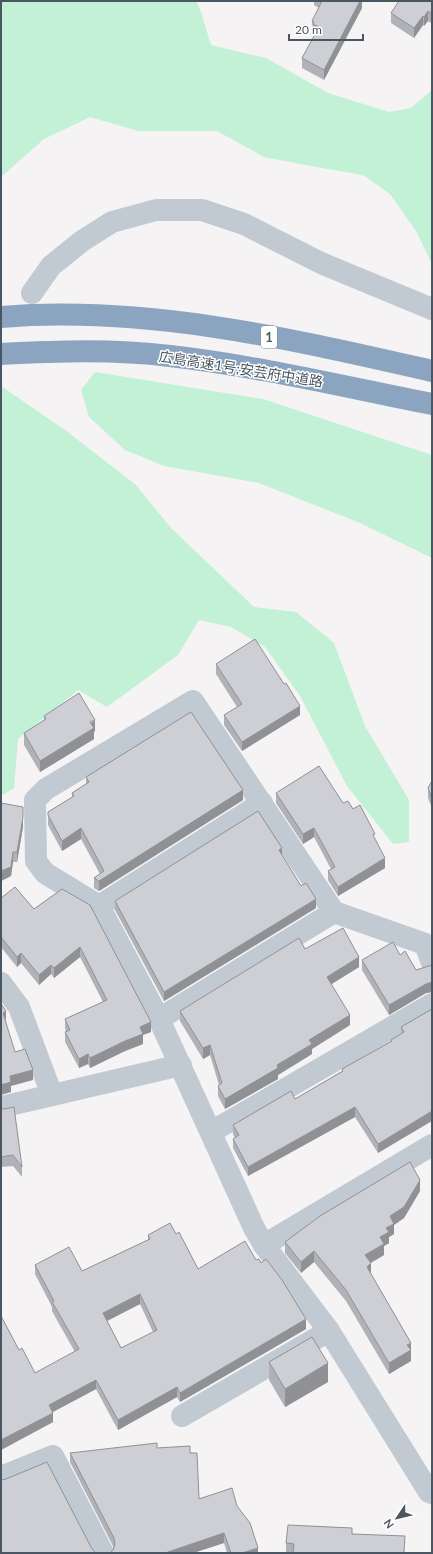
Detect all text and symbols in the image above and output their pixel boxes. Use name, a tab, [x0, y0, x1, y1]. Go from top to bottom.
scale bar	[289, 16, 363, 42]
text: 20 m	[295, 22, 322, 37]
road number: 1	[261, 326, 277, 348]
street label: 広島高速1号;安芸府中道路	[158, 347, 324, 390]
north arrow	[377, 1498, 417, 1538]
text: N	[381, 1517, 396, 1531]

